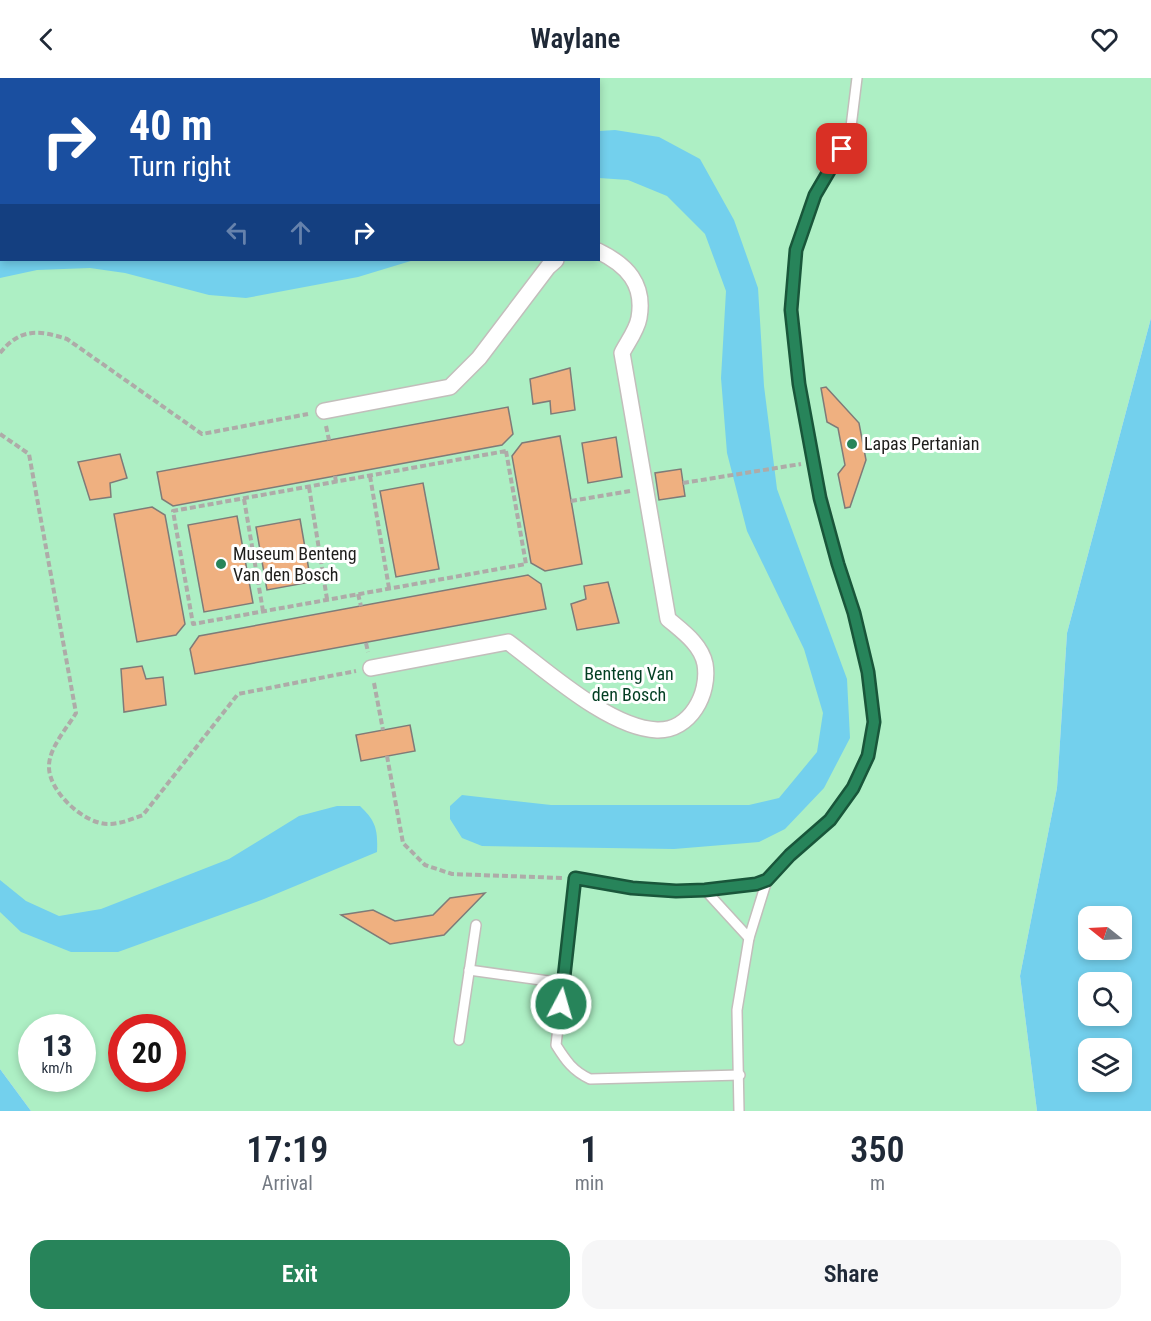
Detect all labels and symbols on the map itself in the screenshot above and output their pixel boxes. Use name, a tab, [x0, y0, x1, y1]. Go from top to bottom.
pin	[816, 123, 867, 174]
place label: Lapas Pertanian	[864, 433, 979, 454]
marker: Lapas Pertanian	[845, 437, 859, 451]
place label: Museum Benteng Van den Bosch	[233, 543, 357, 585]
marker: Museum Benteng Van den Bosch	[214, 557, 228, 571]
park label: Benteng Van den Bosch	[584, 663, 674, 705]
north arrow	[1078, 906, 1132, 960]
position arrow	[529, 972, 593, 1036]
speed limit sign: 20	[108, 1014, 186, 1092]

